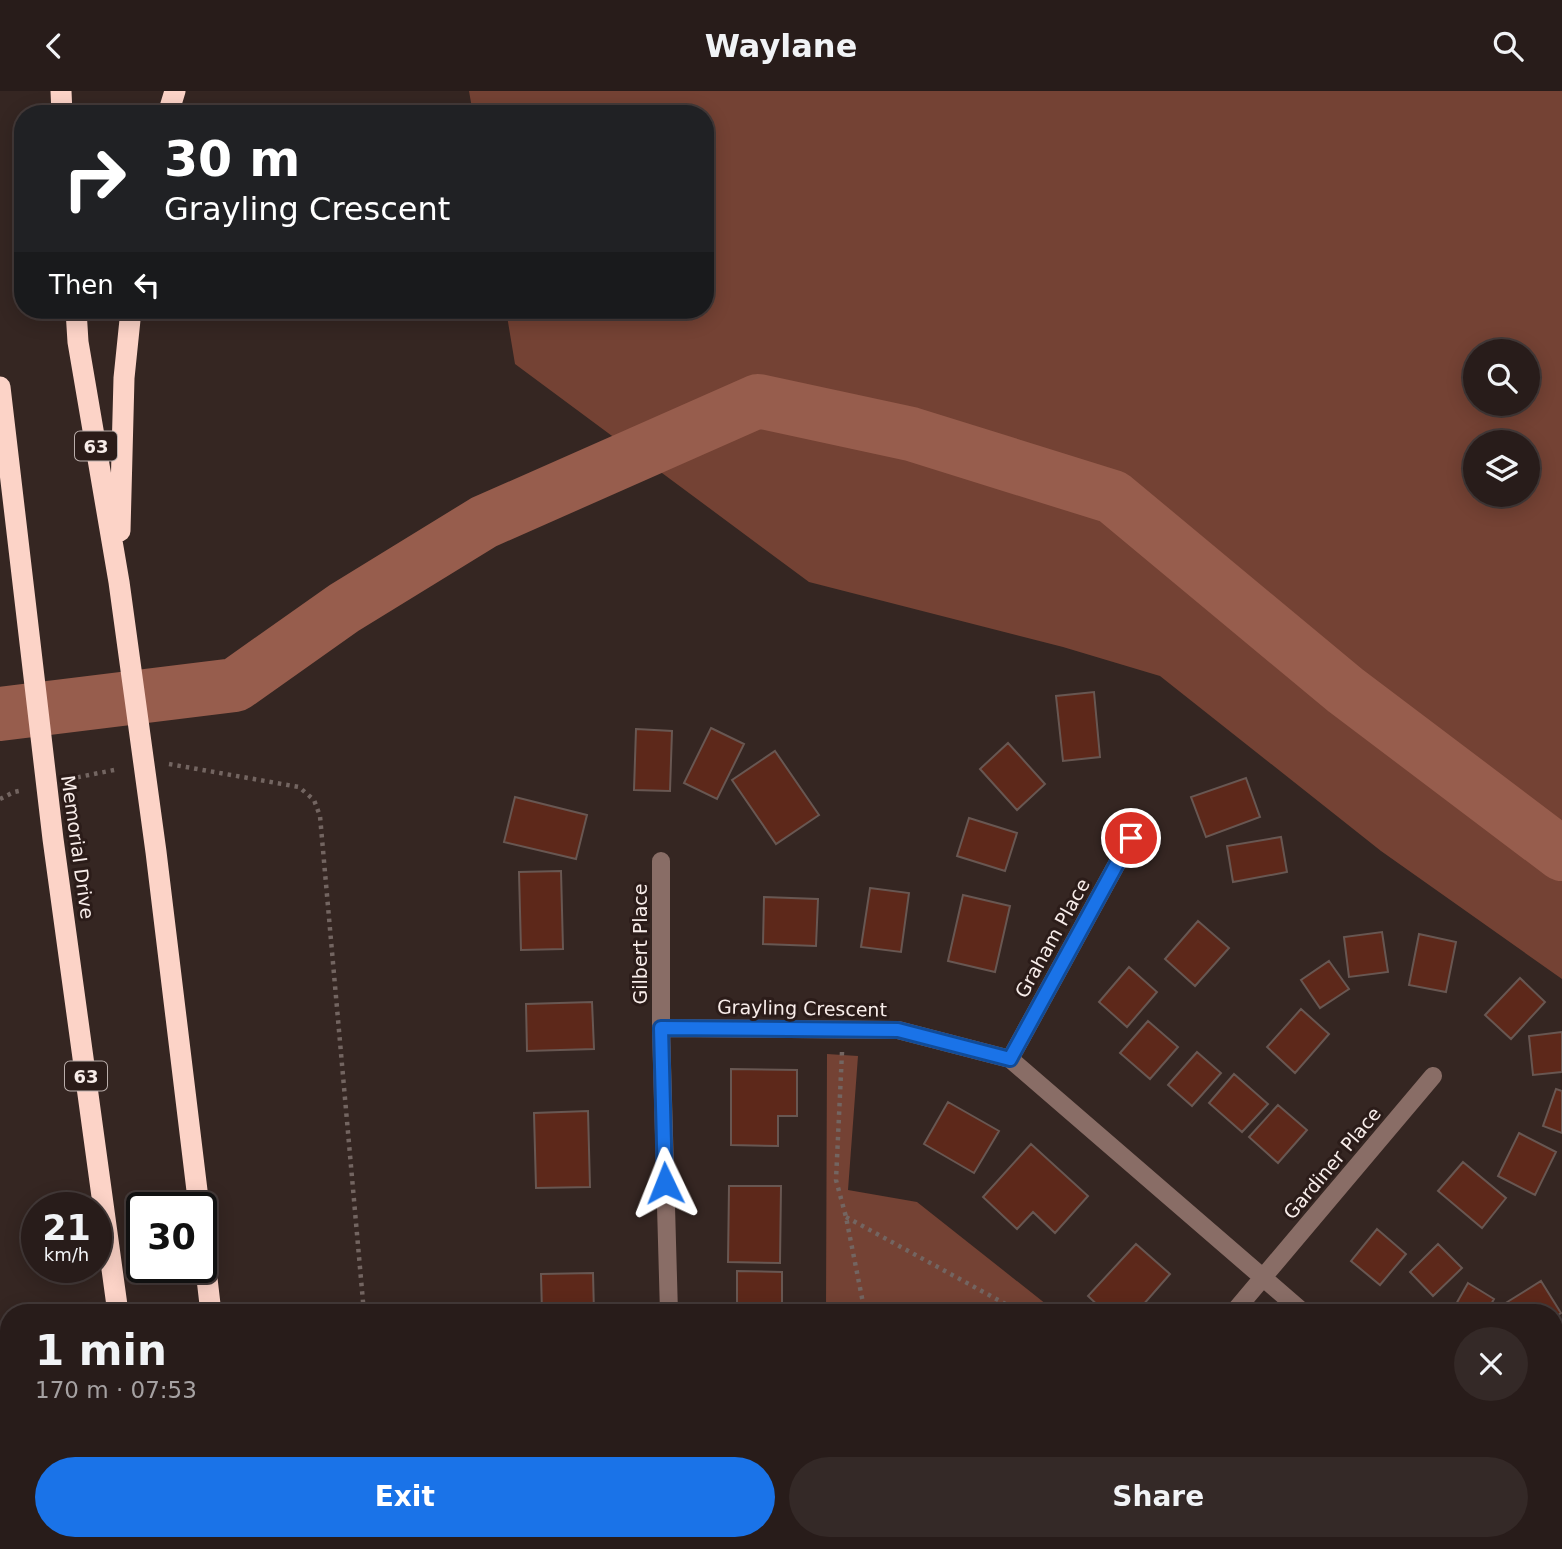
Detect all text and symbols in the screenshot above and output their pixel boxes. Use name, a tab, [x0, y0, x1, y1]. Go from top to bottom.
icon: back	[35, 27, 73, 65]
text: Waylane	[705, 27, 857, 65]
icon: search	[1489, 27, 1527, 65]
text: 30 m	[164, 131, 300, 188]
icon: right	[49, 133, 140, 224]
text: Grayling Crescent	[164, 190, 450, 228]
icon: left	[128, 266, 166, 304]
text: Then	[49, 270, 114, 300]
map controls	[1463, 339, 1540, 507]
button: search	[1463, 339, 1540, 416]
button: layers	[1463, 430, 1540, 507]
road number: 63	[75, 431, 117, 461]
street label: Memorial Drive	[57, 774, 99, 920]
pin	[1101, 808, 1161, 868]
icon: arrive	[1112, 819, 1150, 857]
street label: Graham Place	[1010, 875, 1094, 1001]
street label: Gilbert Place	[629, 884, 651, 1004]
street label: Grayling Crescent	[717, 996, 887, 1020]
road number: 63	[65, 1061, 107, 1091]
street label: Gardiner Place	[1279, 1103, 1385, 1223]
position arrow	[628, 1146, 702, 1220]
speed limit sign: 30	[126, 1192, 217, 1283]
text: 21	[42, 1208, 91, 1248]
text: km/h	[44, 1244, 89, 1265]
text: 1 min	[35, 1326, 167, 1375]
button: close	[1454, 1327, 1528, 1401]
text: 170 m · 07:53	[35, 1377, 197, 1403]
button: Exit	[35, 1457, 775, 1537]
button: Share	[789, 1457, 1528, 1537]

